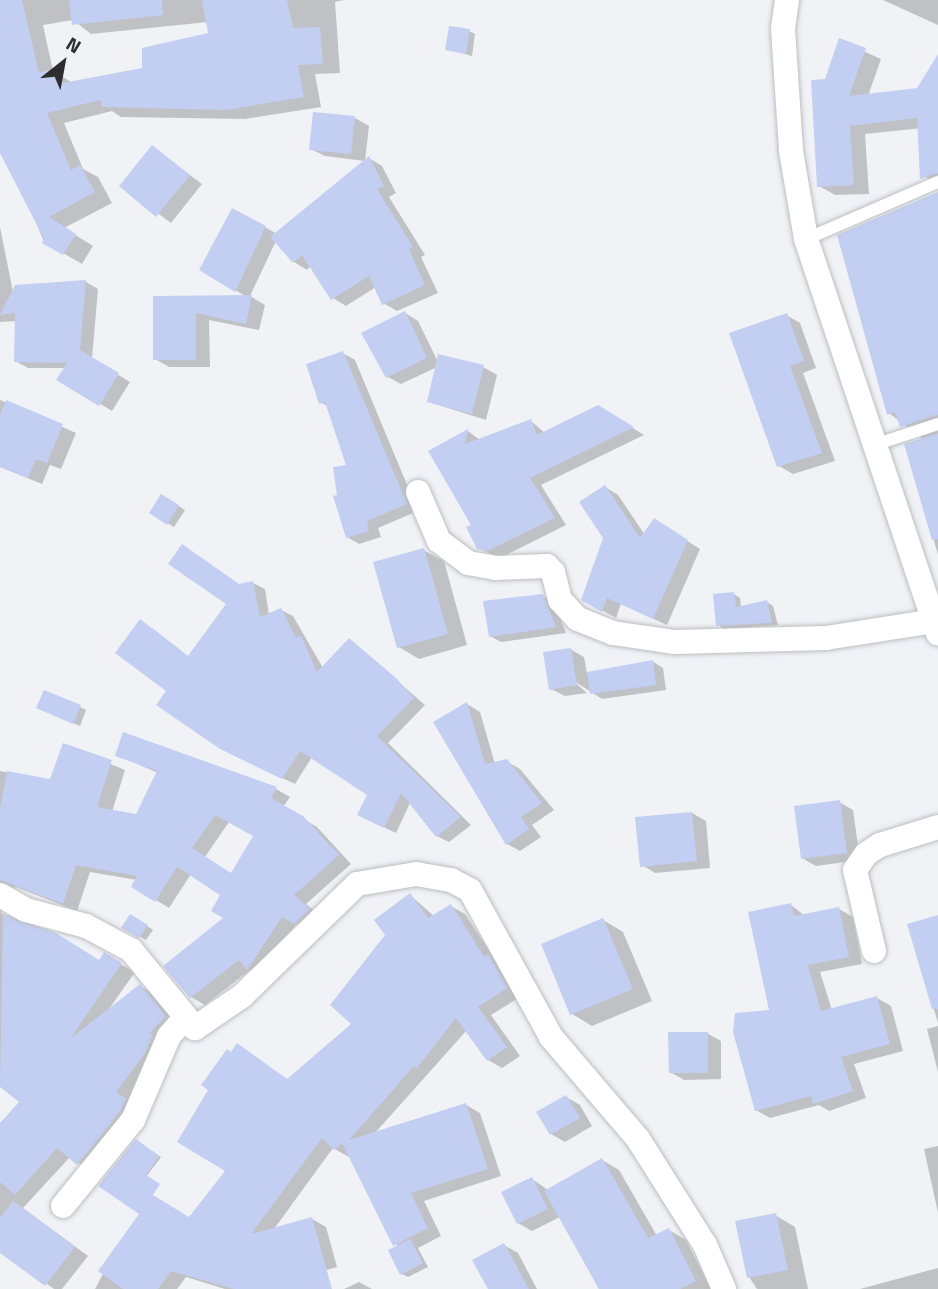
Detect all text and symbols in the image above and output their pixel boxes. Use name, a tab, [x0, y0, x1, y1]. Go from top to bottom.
north arrow	[28, 28, 98, 98]
text: N	[61, 29, 87, 60]

